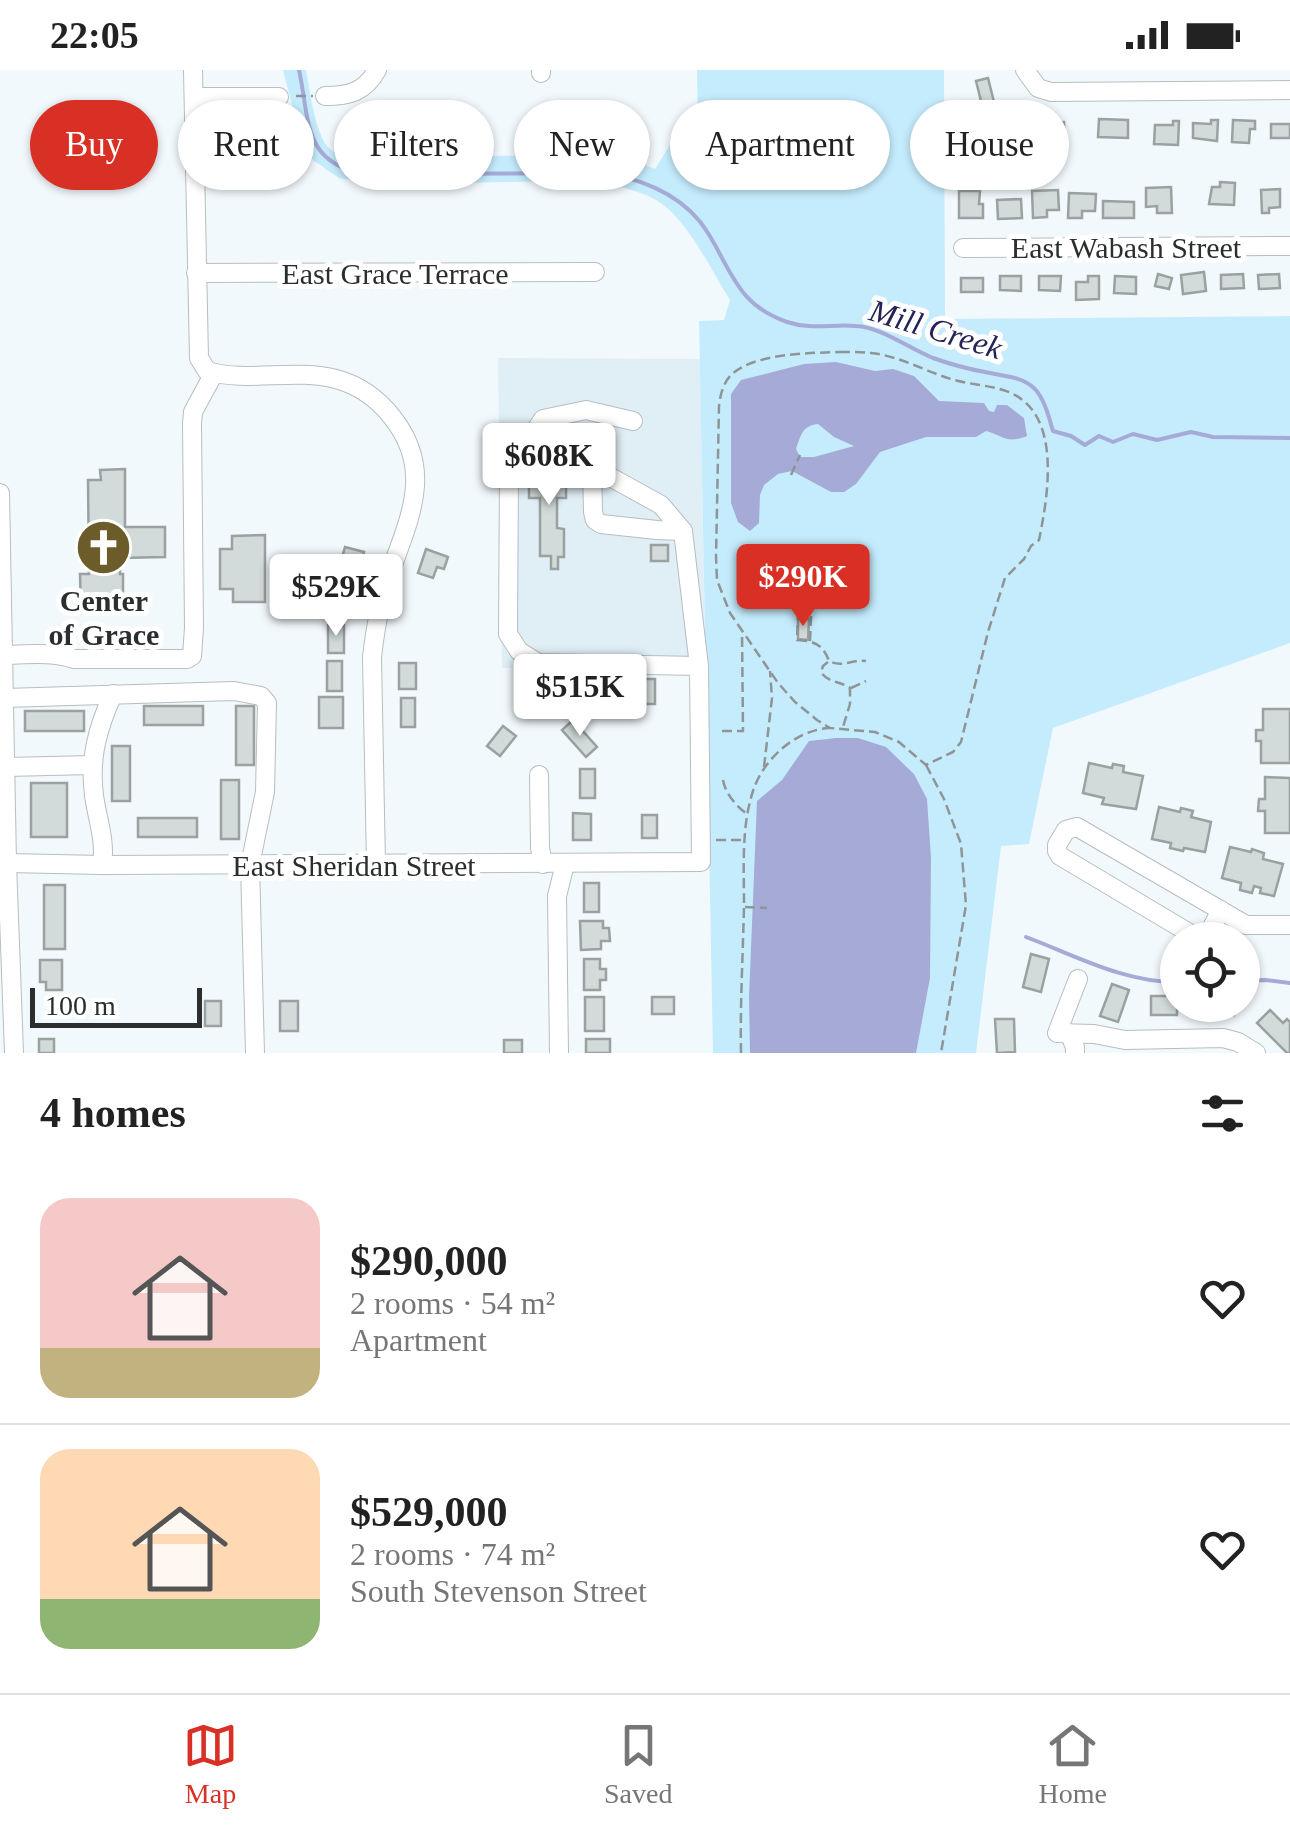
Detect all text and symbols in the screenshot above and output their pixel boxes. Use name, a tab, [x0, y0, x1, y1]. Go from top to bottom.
text: 22:05	[50, 14, 139, 56]
chip: Buy	[30, 100, 158, 190]
chip: Rent	[178, 100, 314, 190]
chip: Filters	[334, 100, 494, 190]
chip: New	[514, 100, 650, 190]
chip: Apartment	[670, 100, 890, 190]
chip: House	[910, 100, 1069, 190]
street label: East Wabash Street	[1011, 231, 1242, 264]
street label: East Grace Terrace	[281, 257, 509, 290]
water label: Mill Creek	[864, 292, 1007, 366]
pin: $608K	[479, 423, 619, 508]
text: $608K	[505, 437, 593, 473]
church icon: Center of Grace	[74, 517, 134, 577]
pin: $290K	[733, 544, 873, 629]
pin: $529K	[266, 554, 406, 639]
text: $290K	[759, 558, 847, 594]
text: $529K	[292, 568, 380, 604]
place label: Center of Grace	[49, 584, 159, 651]
pin: $515K	[510, 654, 650, 739]
text: $515K	[536, 668, 624, 704]
street label: East Sheridan Street	[232, 849, 476, 882]
map controls	[1160, 922, 1260, 1022]
button: locate	[1160, 922, 1260, 1022]
scale bar	[30, 983, 202, 1028]
text: 100 m	[45, 990, 116, 1021]
icon: filters	[1195, 1086, 1250, 1141]
text: 4 homes	[40, 1090, 186, 1136]
icon: home	[120, 1238, 240, 1358]
text: $290,000	[350, 1238, 508, 1284]
icon: heart	[1195, 1271, 1250, 1326]
text: 2 rooms · 54 m²	[350, 1285, 555, 1321]
text: Apartment	[350, 1322, 487, 1358]
icon: home	[120, 1489, 240, 1609]
text: $529,000	[350, 1489, 508, 1535]
icon: heart	[1195, 1522, 1250, 1577]
text: 2 rooms · 74 m²	[350, 1536, 555, 1572]
text: South Stevenson Street	[350, 1573, 647, 1609]
tab: Map	[183, 1718, 238, 1810]
tab: Saved	[604, 1718, 672, 1810]
tab: Home	[1039, 1718, 1107, 1810]

